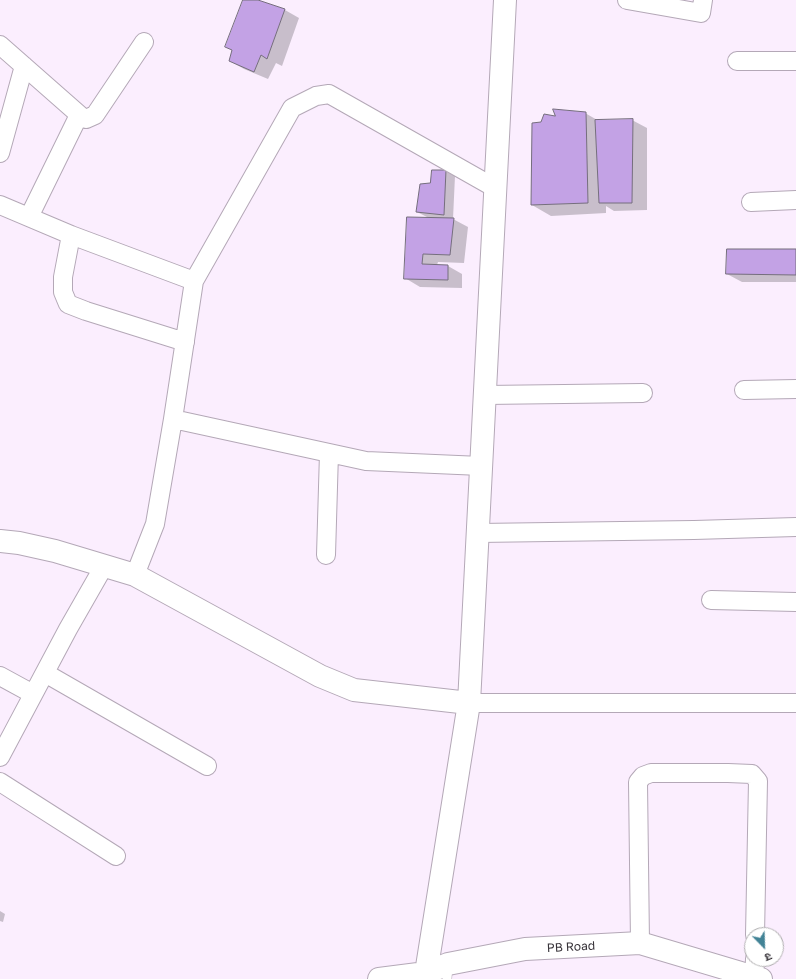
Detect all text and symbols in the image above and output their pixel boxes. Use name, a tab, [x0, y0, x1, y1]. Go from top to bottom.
north arrow	[744, 927, 784, 967]
street label: PB Road	[547, 939, 595, 955]
text: उ	[763, 950, 774, 965]

